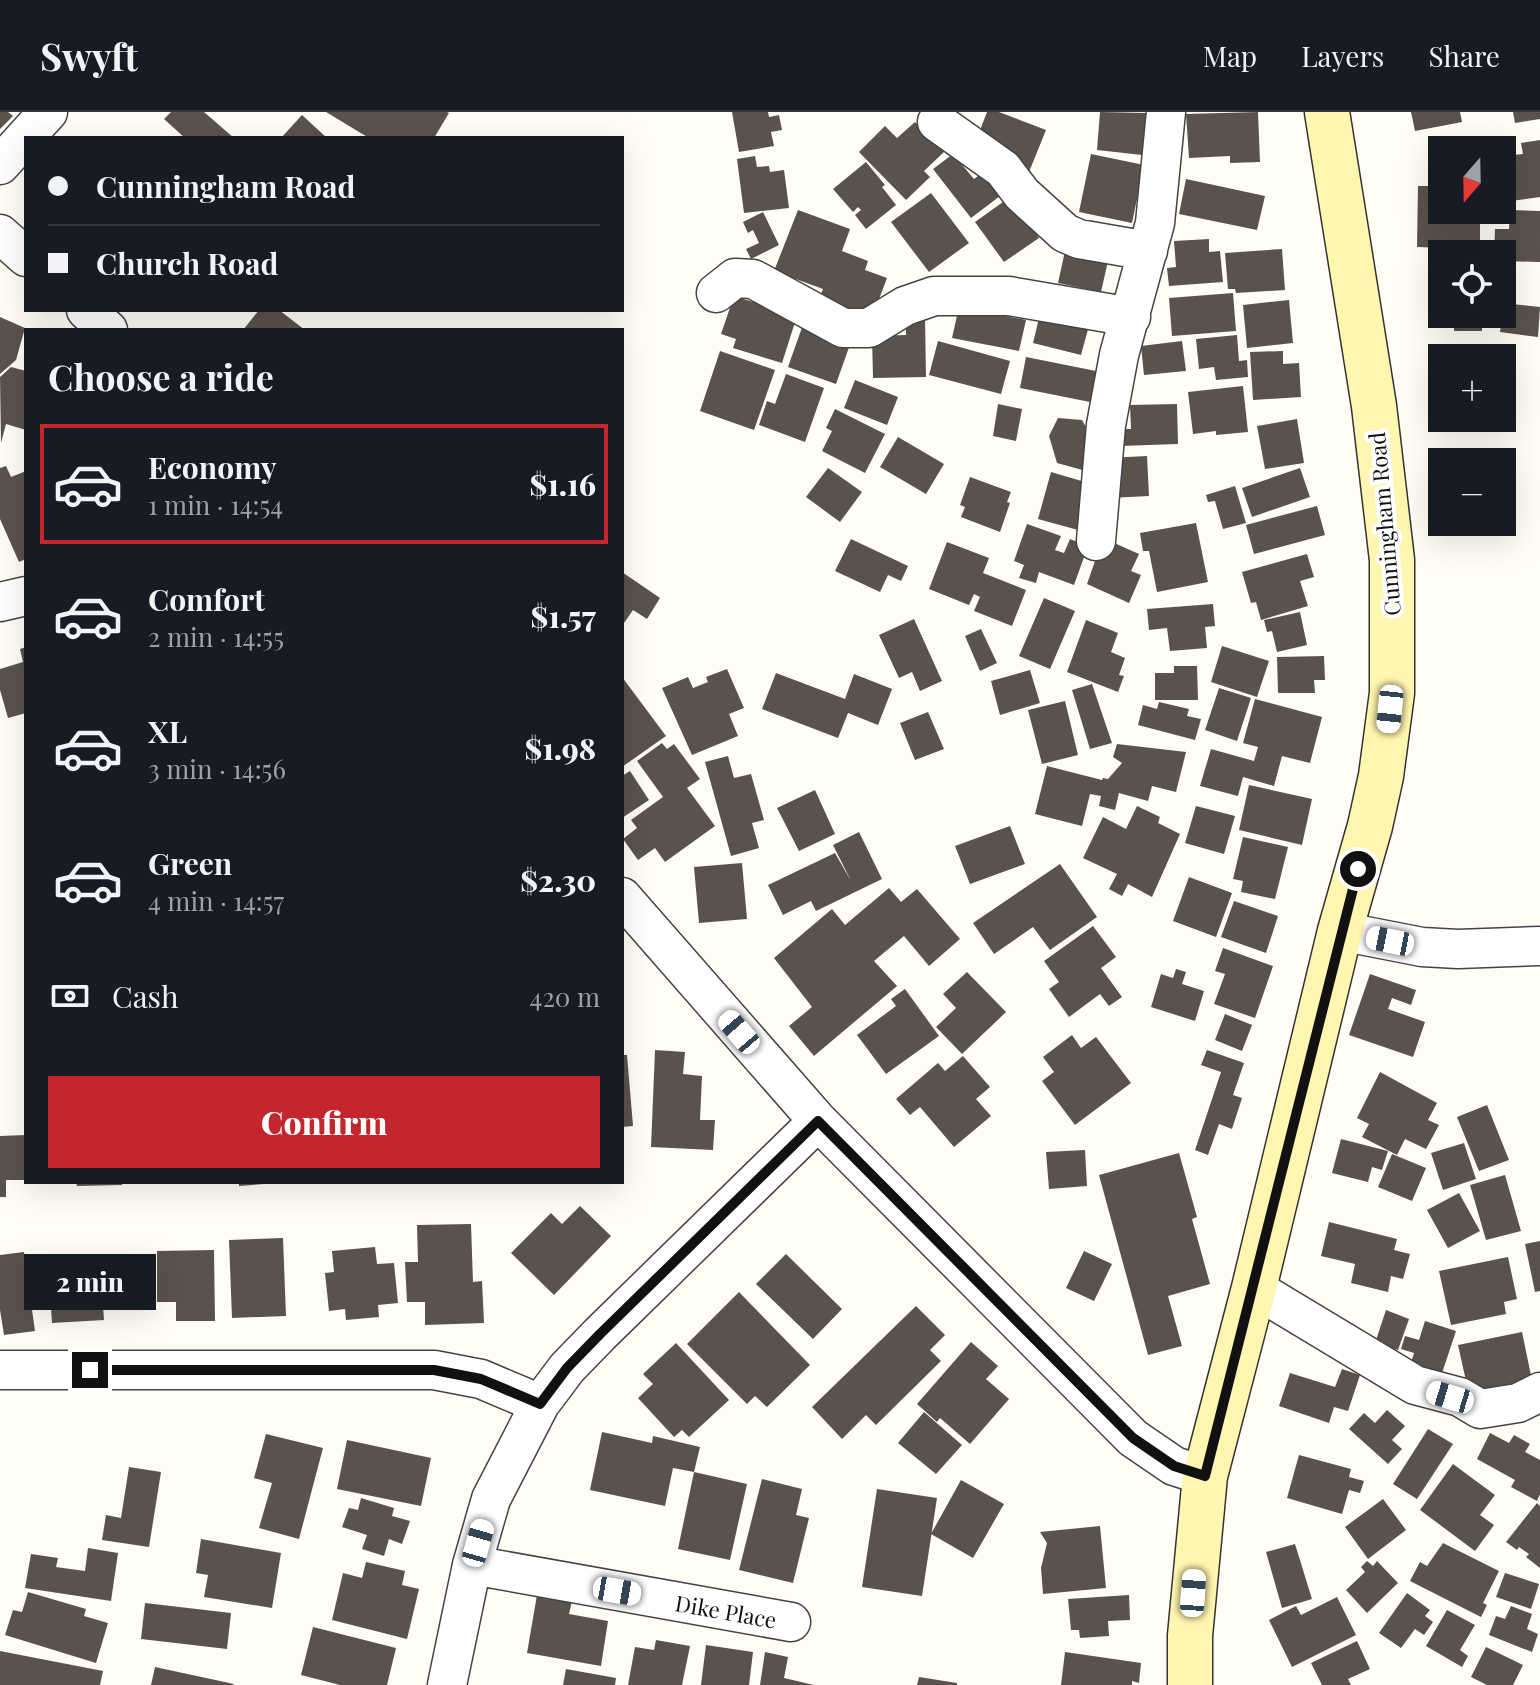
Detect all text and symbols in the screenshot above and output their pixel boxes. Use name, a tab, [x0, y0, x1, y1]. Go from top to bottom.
text: Swyft	[40, 30, 138, 81]
text: Map	[1203, 37, 1257, 74]
text: Layers	[1301, 37, 1384, 74]
text: Share	[1428, 37, 1500, 74]
north arrow	[1428, 136, 1516, 224]
map controls	[1428, 136, 1516, 536]
text: Cunningham Road	[96, 166, 356, 206]
button: locate	[1428, 240, 1516, 328]
text: Church Road	[96, 243, 278, 283]
button: +	[1428, 344, 1516, 432]
text: Choose a ride	[48, 352, 274, 400]
street label: Cunningham Road	[1361, 431, 1407, 617]
text: Economy	[148, 447, 277, 487]
icon: car	[52, 448, 124, 520]
button: −	[1428, 448, 1516, 536]
text: $1.16	[529, 464, 596, 504]
text: 1 min · 14:54	[148, 487, 283, 522]
text: Comfort	[148, 579, 265, 619]
icon: car	[52, 580, 124, 652]
text: $1.57	[531, 596, 596, 636]
text: 2 min · 14:55	[148, 619, 284, 654]
car	[1376, 684, 1404, 734]
text: XL	[148, 711, 187, 751]
icon: car	[52, 712, 124, 784]
text: $1.98	[524, 728, 596, 768]
text: 3 min · 14:56	[148, 751, 286, 786]
text: Green	[148, 843, 232, 883]
icon: car	[52, 844, 124, 916]
route start	[1340, 851, 1376, 887]
text: $2.30	[520, 860, 596, 900]
text: 4 min · 14:57	[148, 883, 284, 918]
car	[1364, 925, 1416, 957]
icon: cash	[48, 974, 92, 1018]
text: Cash	[112, 976, 179, 1016]
text: 420 m	[530, 979, 600, 1014]
car	[714, 1006, 764, 1058]
button: Confirm	[48, 1076, 600, 1168]
callout: 2 min	[24, 1254, 156, 1310]
text: 2 min	[56, 1264, 124, 1299]
route end	[72, 1352, 108, 1388]
car	[1424, 1379, 1476, 1415]
car	[460, 1517, 496, 1569]
car	[1179, 1568, 1207, 1618]
car	[591, 1575, 643, 1607]
street label: Dike Place	[673, 1587, 779, 1635]

